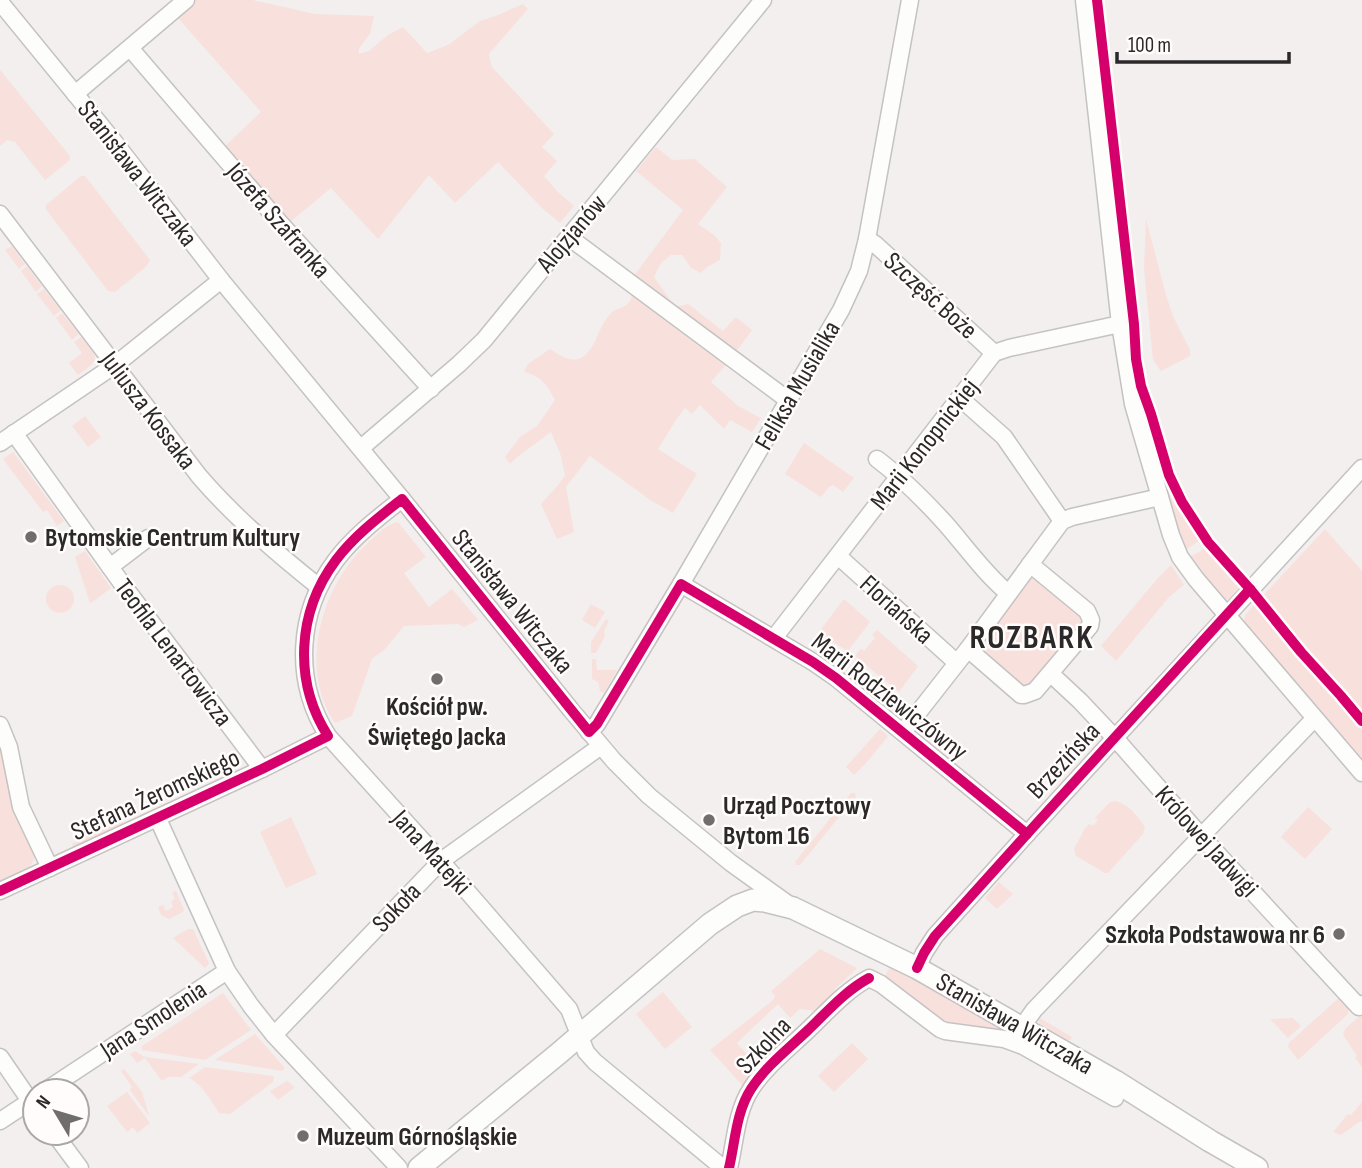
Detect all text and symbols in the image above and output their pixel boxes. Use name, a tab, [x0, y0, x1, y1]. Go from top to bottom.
scale bar	[1117, 21, 1288, 65]
text: 100 m	[1128, 33, 1171, 58]
street label: Stanisława Witczaka	[70, 95, 203, 253]
street label: Józefa Szafranka	[219, 156, 336, 285]
street label: Alojzjanów	[530, 188, 614, 280]
street label: Szczęść Boże	[877, 246, 983, 346]
street label: Feliksa Musialika	[749, 316, 848, 456]
street label: Juliusza Kossaka	[93, 345, 202, 476]
street label: Marii Konopnickiej	[864, 373, 986, 517]
place label: Bytomskie Centrum Kultury	[45, 523, 300, 554]
street label: Stanisława Witczaka	[444, 524, 579, 680]
marker: Bytomskie Centrum Kultury	[23, 529, 39, 545]
street label: Floriańska	[853, 569, 939, 651]
street label: Teofila Lenartowicza	[107, 573, 238, 733]
district label: ROZBARK	[969, 618, 1095, 658]
street label: Marii Rodziewiczówny	[805, 627, 973, 768]
marker: Kościół pw. Świętego Jacka	[429, 671, 445, 687]
place label: Kościół pw. Świętego Jacka	[368, 692, 506, 753]
street label: Brzezińska	[1021, 716, 1107, 806]
street label: Stefana Żeromskiego	[66, 743, 245, 848]
street label: Królowej Jadwigi	[1148, 780, 1264, 904]
place label: Urząd Pocztowy Bytom 16	[723, 791, 871, 852]
street label: Jana Matejki	[384, 803, 477, 902]
marker: Urząd Pocztowy Bytom 16	[701, 812, 717, 828]
street label: Sokoła	[366, 877, 428, 939]
place label: Szkoła Podstawowa nr 6	[1105, 920, 1325, 951]
marker: Szkoła Podstawowa nr 6	[1331, 926, 1347, 942]
street label: Stanisława Witczaka	[930, 967, 1098, 1082]
street label: Jana Smolenia	[94, 974, 213, 1067]
street label: Szkolna	[730, 1011, 798, 1081]
north arrow	[21, 1077, 91, 1147]
text: N	[32, 1091, 56, 1114]
place label: Muzeum Górnośląskie	[317, 1122, 517, 1153]
marker: Muzeum Górnośląskie	[295, 1128, 311, 1144]

